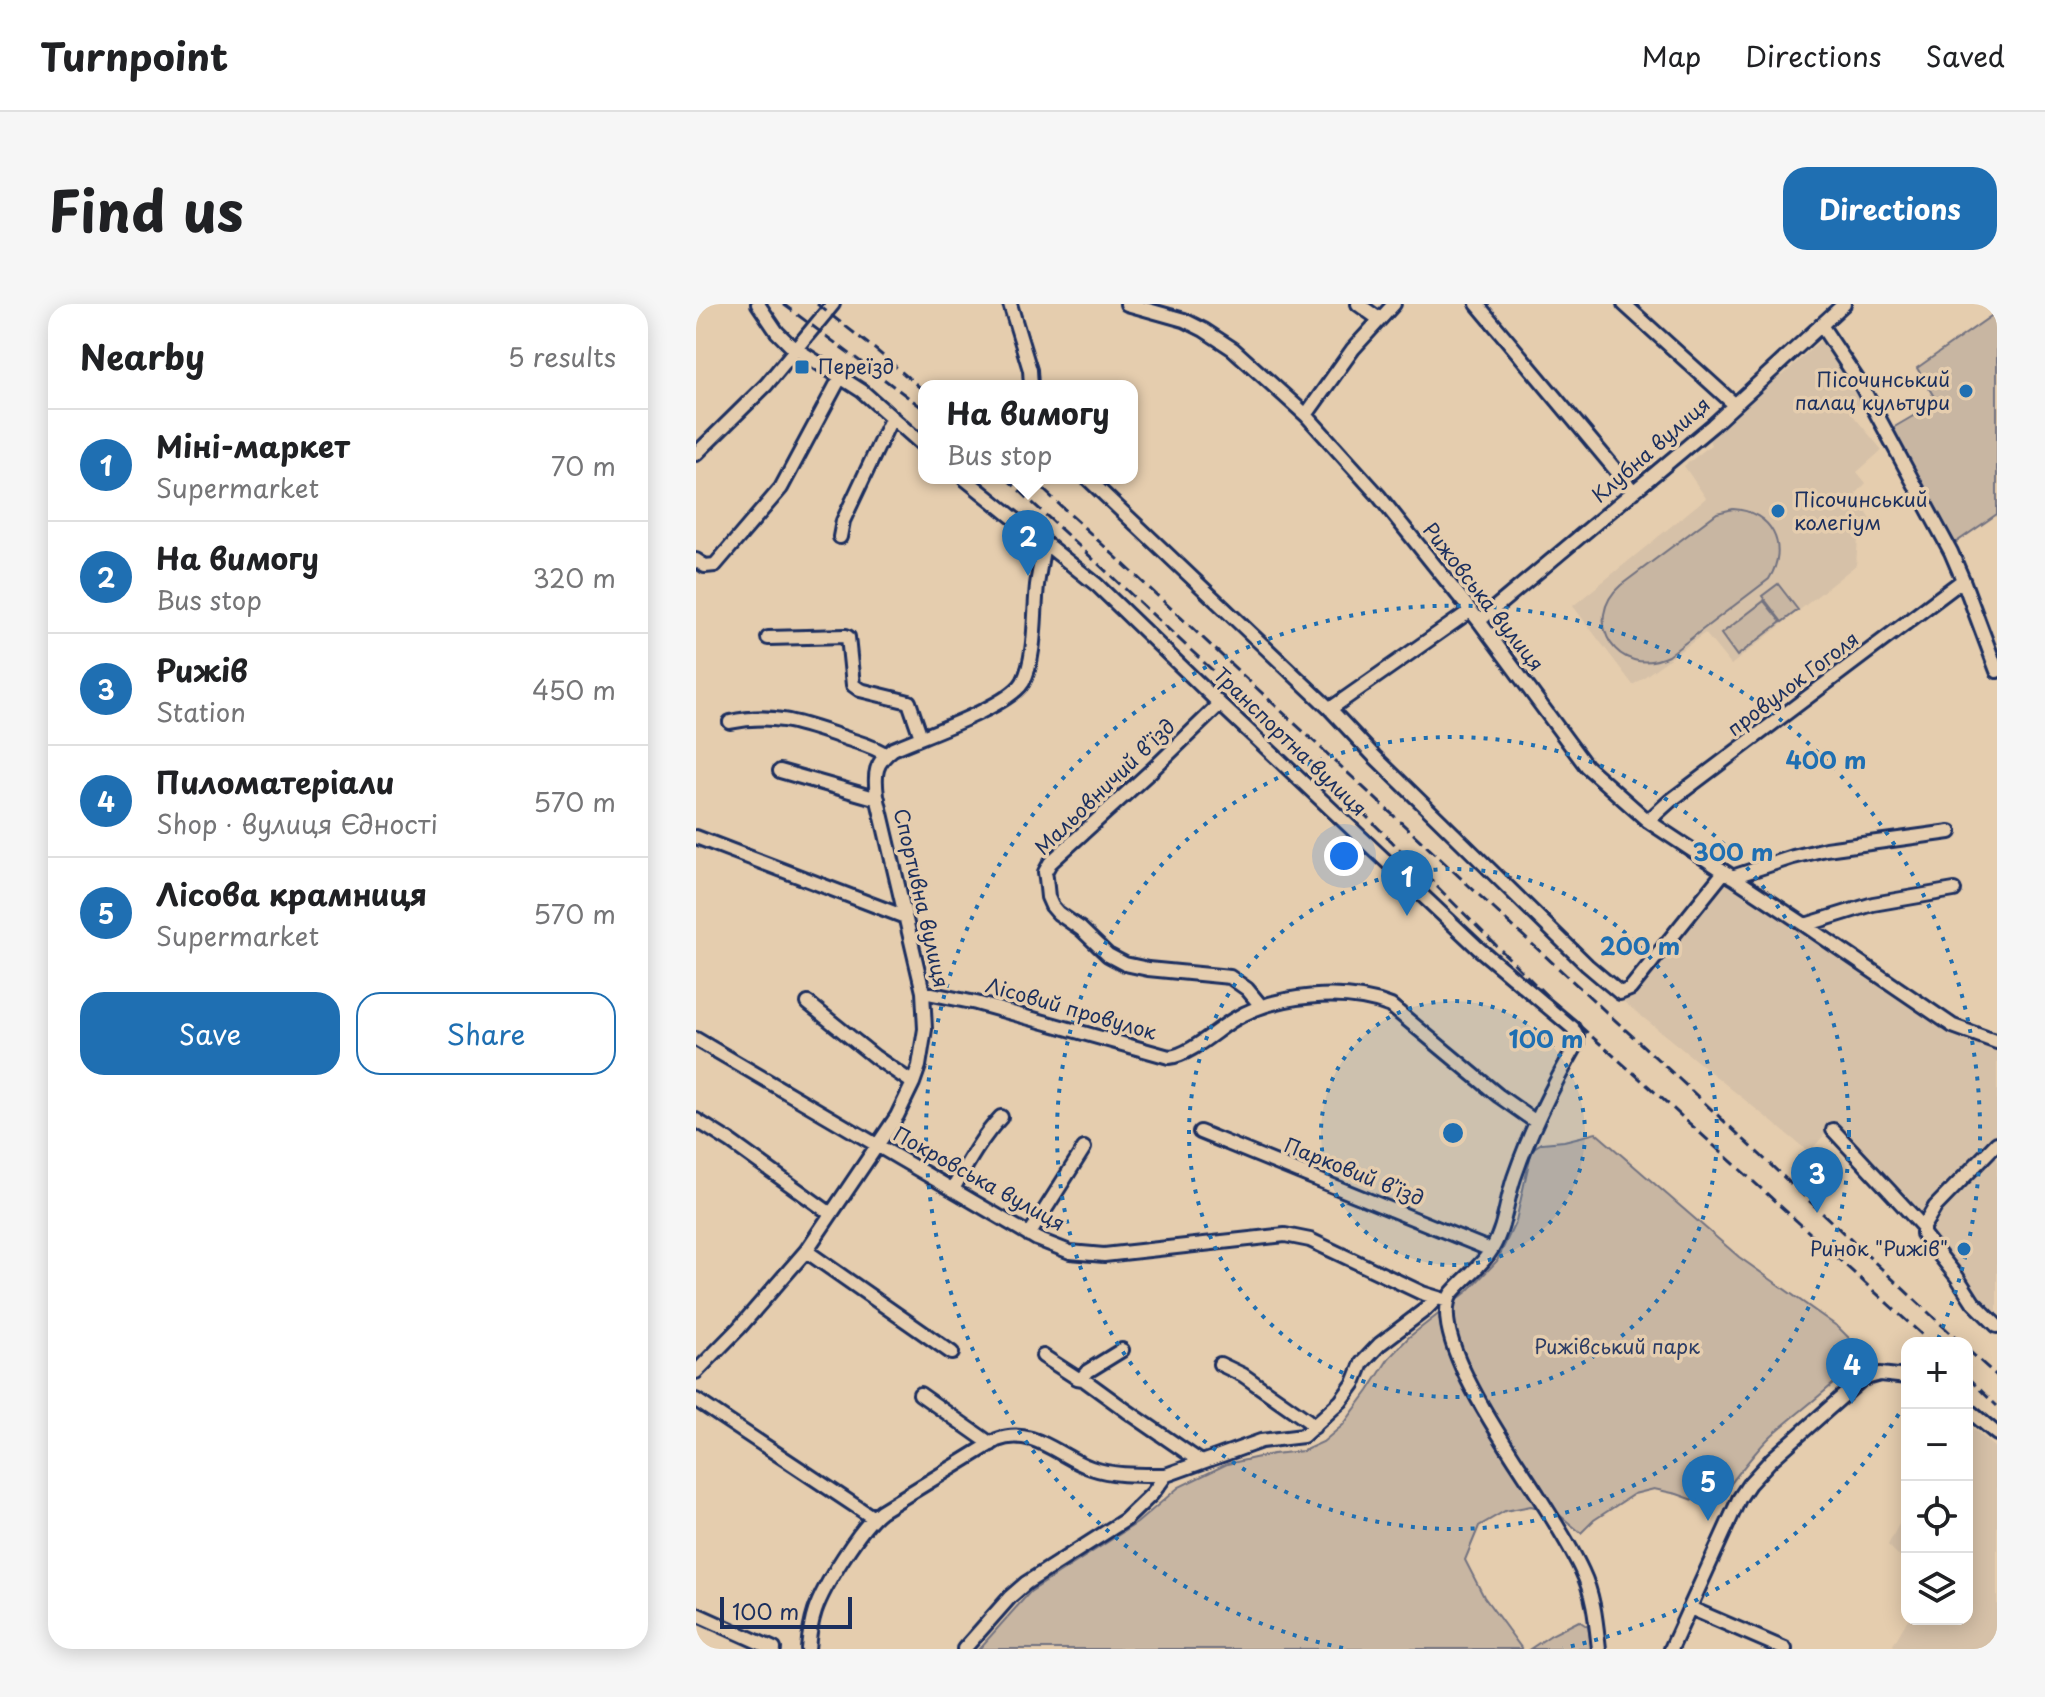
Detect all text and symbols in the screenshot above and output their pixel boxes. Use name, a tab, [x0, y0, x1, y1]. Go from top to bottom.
text: Turnpoint	[40, 27, 228, 84]
text: Map	[1642, 34, 1701, 77]
text: Directions	[1745, 34, 1882, 77]
text: Saved	[1926, 34, 2005, 77]
text: Find us	[48, 166, 244, 251]
button: Directions	[1783, 167, 1997, 250]
text: Nearby	[80, 330, 205, 382]
text: 5 results	[508, 337, 616, 376]
place label: Переїзд	[818, 351, 894, 381]
marker: Переїзд	[793, 358, 811, 376]
place label: Пісочинський палац культури	[1795, 364, 1950, 417]
popup	[918, 380, 1138, 484]
marker: Пісочинський палац культури	[1957, 382, 1975, 400]
street label: Клубна вулиця	[1584, 389, 1716, 509]
text: На вимогу	[947, 390, 1109, 435]
text: Міні-маркет	[156, 423, 350, 468]
text: Bus stop	[947, 435, 1052, 474]
text: 1	[100, 446, 112, 485]
text: 70 m	[551, 446, 616, 485]
text: Supermarket	[156, 468, 319, 507]
place label: Пісочинський колегіум	[1794, 484, 1927, 537]
marker: Пісочинський колегіум	[1769, 502, 1787, 520]
pin: 2	[1002, 510, 1054, 576]
street label: Рижовська вулиця	[1416, 516, 1551, 677]
text: На вимогу	[156, 535, 319, 580]
text: 2	[97, 558, 115, 597]
text: 320 m	[532, 558, 616, 597]
text: Bus stop	[156, 580, 262, 619]
street label: провулок Гоголя	[1720, 624, 1865, 743]
text: Рижів	[156, 647, 248, 692]
street label: Транспортна вулиця	[1207, 660, 1374, 823]
text: 3	[97, 670, 115, 709]
text: 450 m	[532, 670, 616, 709]
text: Station	[156, 692, 246, 731]
street label: Мальовничий в’їзд	[1027, 711, 1181, 861]
text: 400 m	[1785, 741, 1867, 777]
text: Пиломатеріали	[156, 759, 395, 804]
text: 4	[97, 782, 115, 821]
text: 570 m	[533, 782, 616, 821]
text: Shop · вулиця Єдності	[156, 804, 438, 843]
street label: Спортивна вулиця	[887, 805, 957, 990]
text: 300 m	[1692, 833, 1774, 869]
your location	[1324, 836, 1364, 876]
pin: 1	[1381, 850, 1433, 916]
text: Лісова крамниця	[156, 871, 427, 916]
text: 5	[98, 894, 114, 933]
text: 570 m	[533, 894, 616, 933]
text: Supermarket	[156, 916, 319, 955]
text: 200 m	[1600, 927, 1680, 963]
street label: Лісовий провулок	[982, 969, 1160, 1047]
button: Save	[80, 992, 340, 1075]
button: Share	[356, 992, 616, 1075]
text: 100 m	[1509, 1020, 1583, 1056]
street label: Покровська вулиця	[888, 1118, 1071, 1238]
centre of rings	[1439, 1119, 1467, 1147]
street label: Парковий в’їзд	[1280, 1129, 1429, 1213]
pin: 3	[1791, 1147, 1843, 1213]
place label: Ринок "Рижів"	[1810, 1233, 1948, 1263]
marker: Ринок "Рижів"	[1955, 1240, 1973, 1258]
park label: Рижівський парк	[1534, 1331, 1700, 1361]
map controls	[1901, 1337, 1973, 1625]
button: +	[1901, 1337, 1973, 1409]
pin: 4	[1826, 1338, 1878, 1404]
button: −	[1901, 1409, 1973, 1481]
pin: 5	[1682, 1455, 1734, 1521]
button: locate	[1901, 1481, 1973, 1553]
button: layers	[1901, 1553, 1973, 1625]
scale bar	[720, 1593, 852, 1629]
text: 100 m	[732, 1594, 799, 1627]

